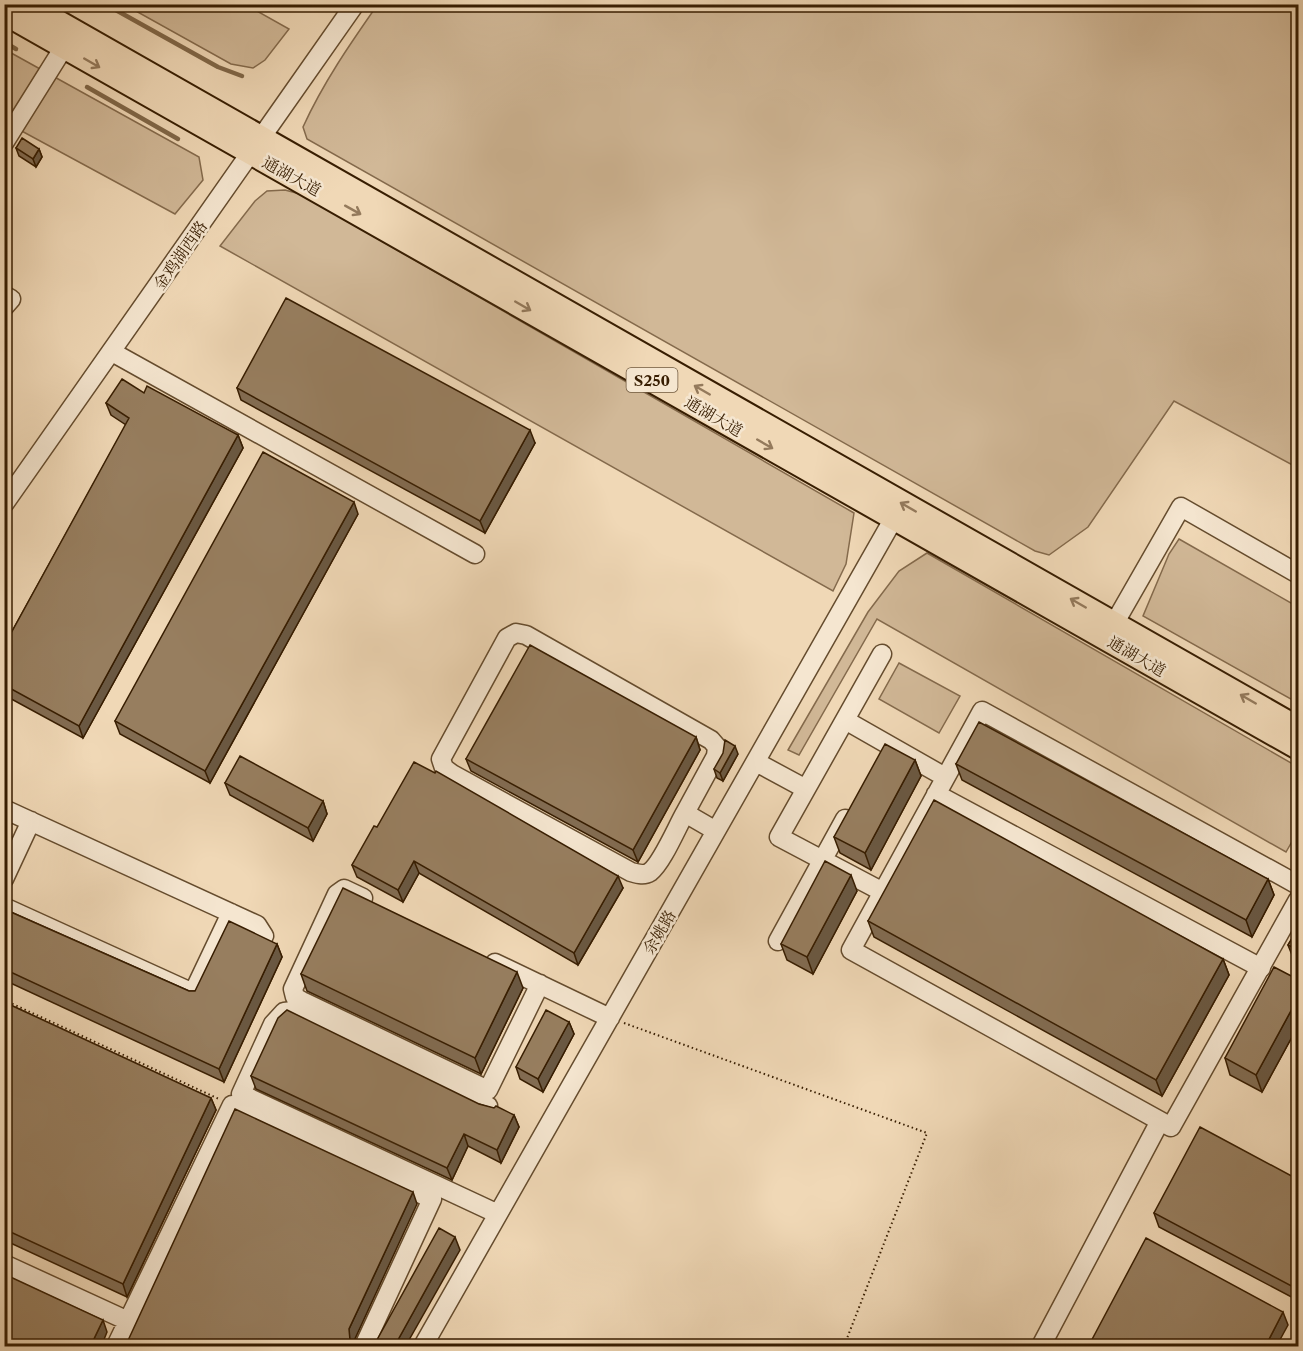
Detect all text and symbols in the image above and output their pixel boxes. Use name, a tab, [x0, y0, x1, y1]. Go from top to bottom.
one-way arrow	[83, 57, 100, 69]
street label: 通湖大道	[259, 152, 325, 200]
one-way arrow	[344, 204, 361, 216]
street label: 金鸡湖西路	[149, 216, 211, 294]
one-way arrow	[514, 301, 531, 313]
road number: S250	[626, 368, 678, 392]
one-way arrow	[694, 384, 711, 396]
street label: 通湖大道	[681, 391, 747, 441]
one-way arrow	[756, 439, 773, 451]
one-way arrow	[900, 501, 917, 513]
one-way arrow	[1070, 597, 1087, 609]
street label: 通湖大道	[1104, 631, 1170, 681]
one-way arrow	[1239, 693, 1257, 704]
street label: 余姚路	[638, 906, 680, 958]

